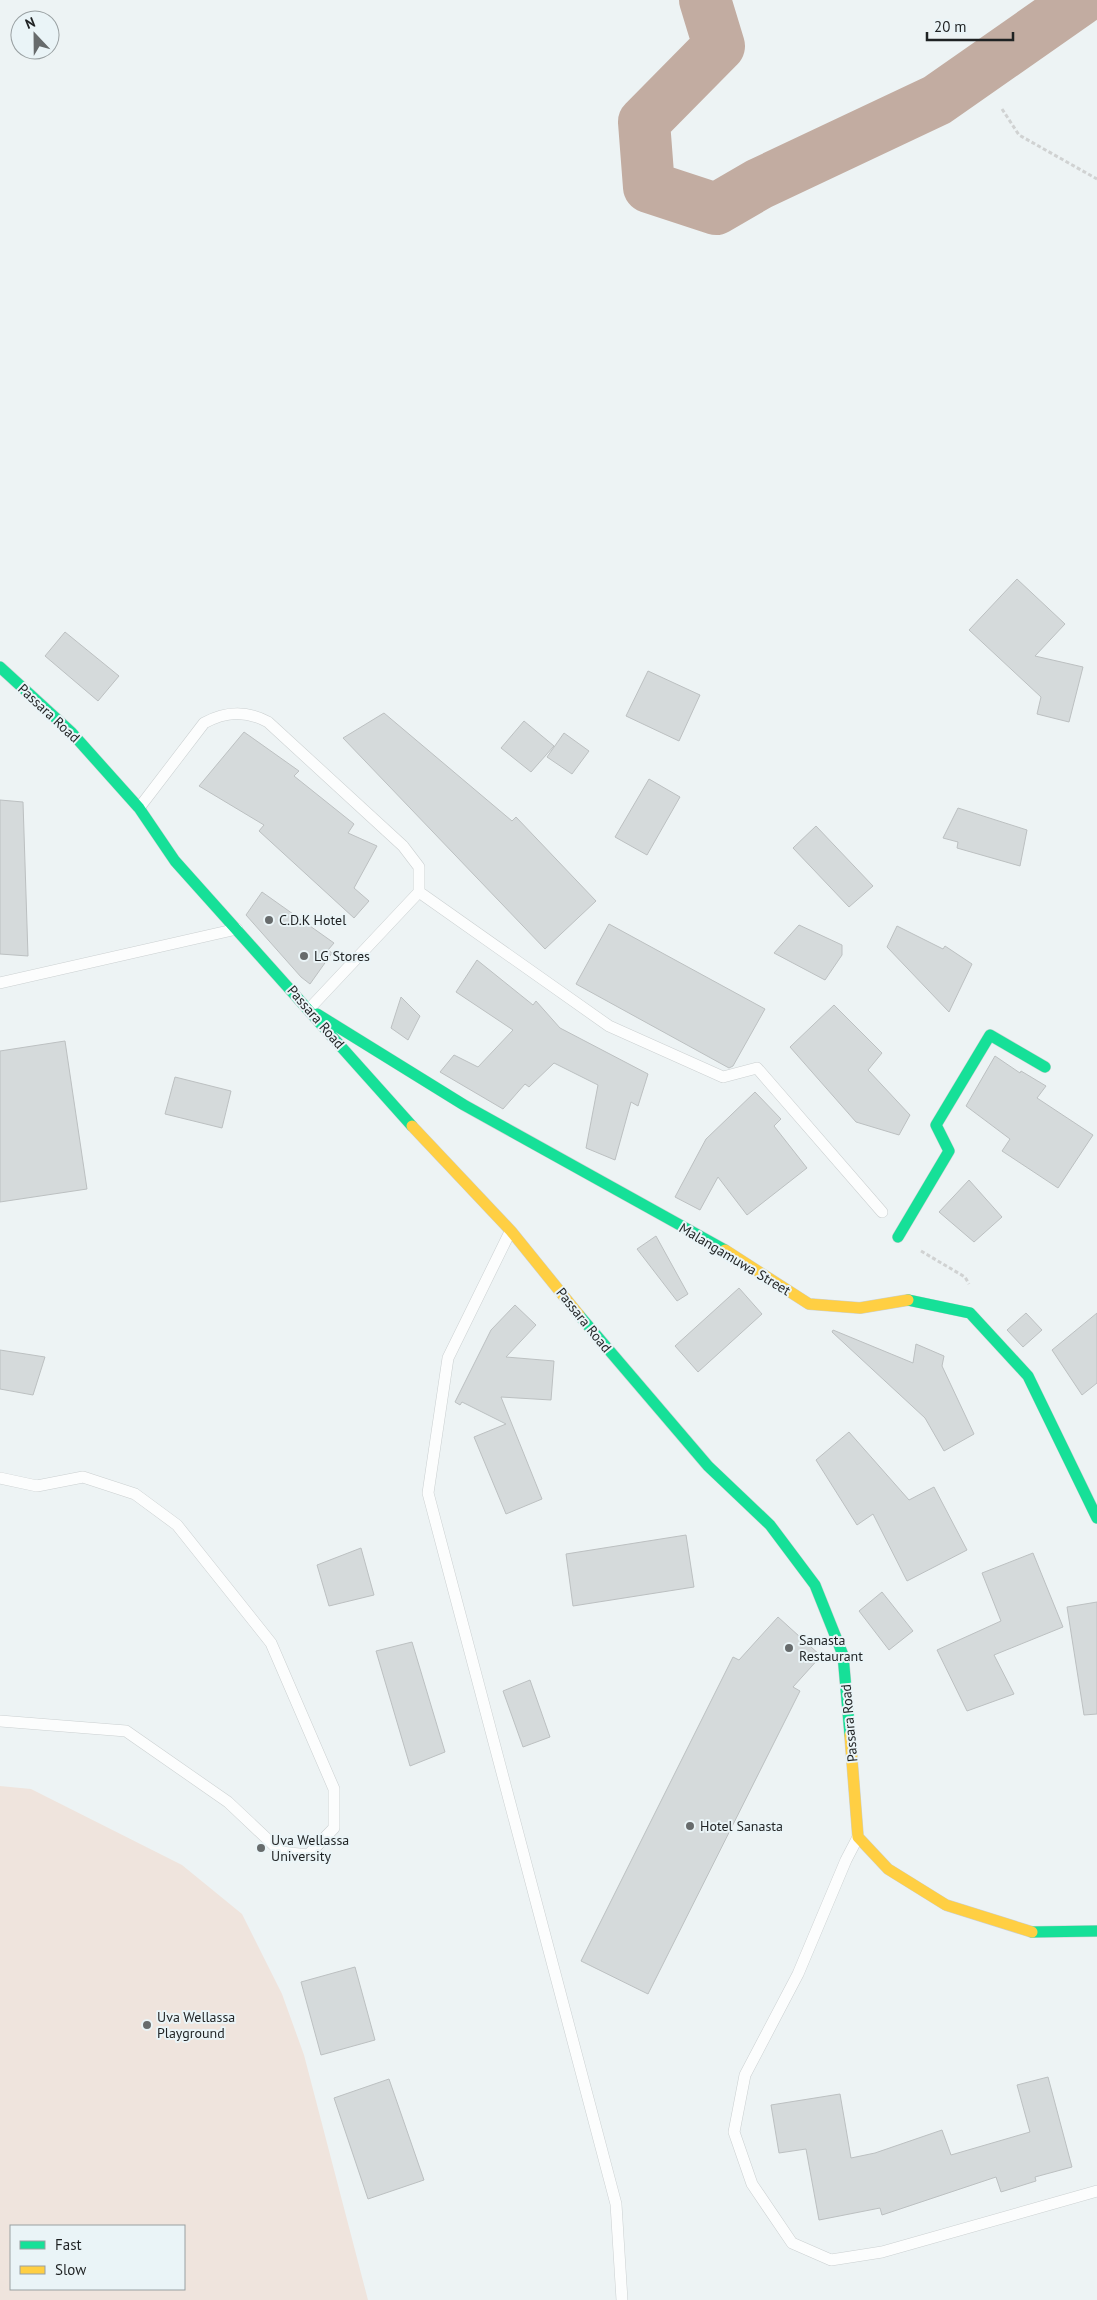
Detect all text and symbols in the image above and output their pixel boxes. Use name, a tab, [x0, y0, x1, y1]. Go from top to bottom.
north arrow	[10, 10, 60, 60]
scale bar	[927, 10, 1013, 42]
text: N	[22, 13, 38, 33]
text: 20 m	[934, 17, 967, 36]
street label: Passara Road	[14, 680, 84, 746]
place label: C.D.K Hotel	[279, 911, 346, 929]
marker: C.D.K Hotel	[263, 914, 275, 926]
place label: LG Stores	[314, 947, 370, 965]
marker: LG Stores	[298, 950, 310, 962]
street label: Passara Road	[284, 982, 348, 1052]
street label: Malangamuwa Street	[676, 1219, 794, 1300]
street label: Passara Road	[552, 1284, 616, 1356]
place label: Sanasta Restaurant	[799, 1631, 863, 1665]
marker: Sanasta Restaurant	[783, 1642, 795, 1654]
street label: Passara Road	[837, 1683, 861, 1763]
place label: Hotel Sanasta	[700, 1817, 783, 1835]
marker: Hotel Sanasta	[684, 1820, 696, 1832]
place label: Uva Wellassa University	[271, 1831, 349, 1865]
marker: Uva Wellassa University	[255, 1842, 267, 1854]
place label: Uva Wellassa Playground	[157, 2008, 235, 2042]
marker: Uva Wellassa Playground	[141, 2019, 153, 2031]
legend	[10, 2225, 185, 2290]
text: Fast	[55, 2235, 82, 2254]
text: Slow	[55, 2260, 86, 2279]

